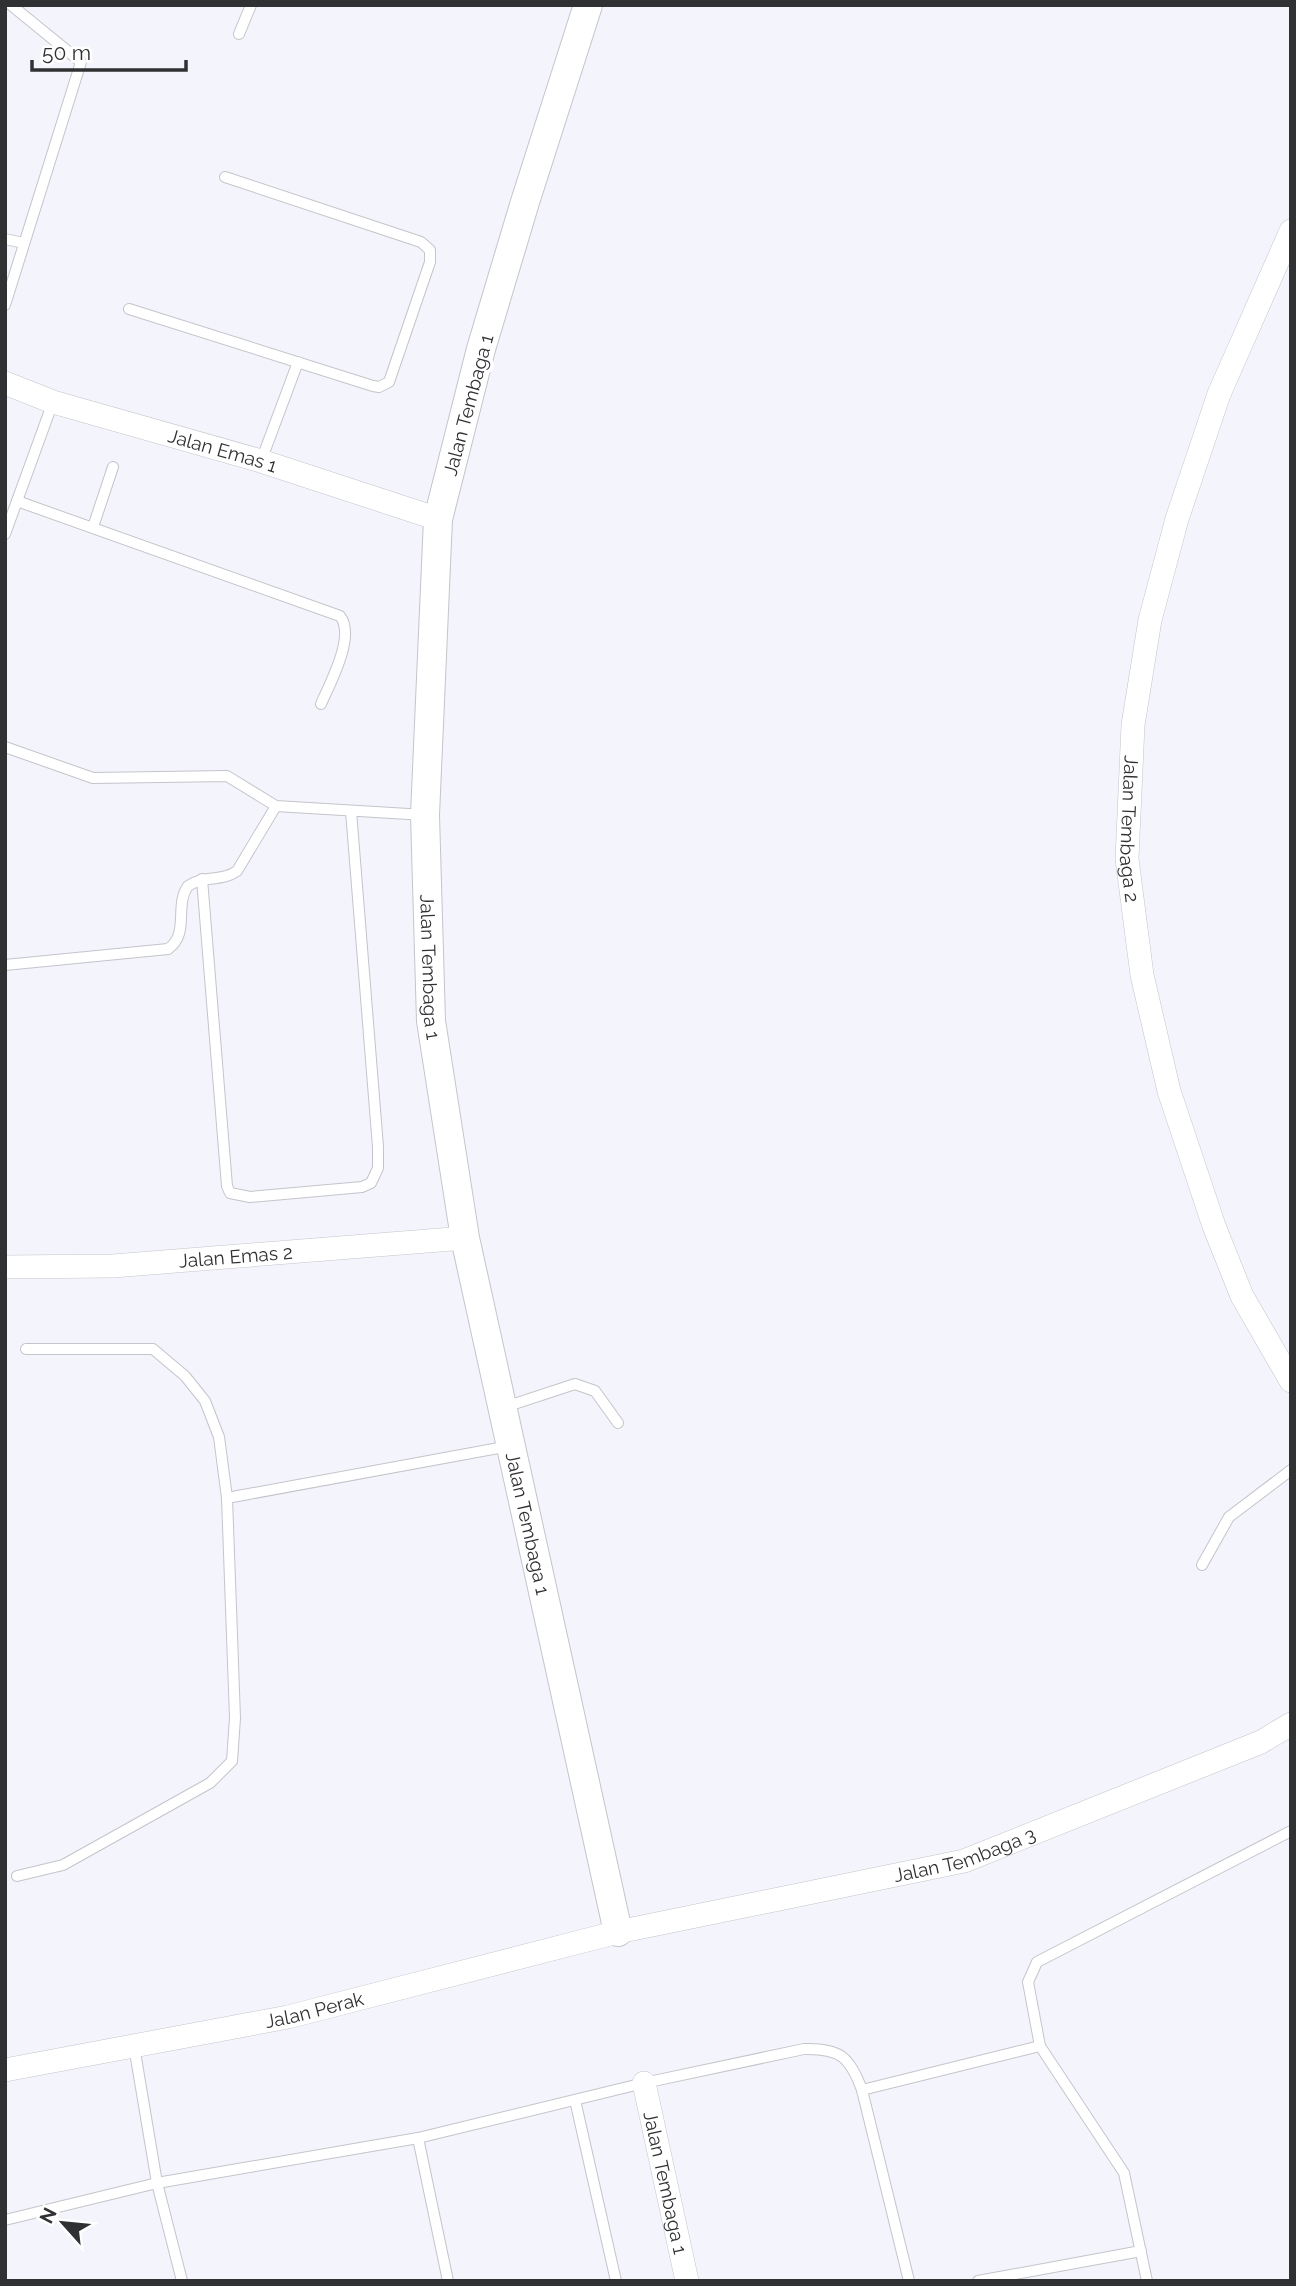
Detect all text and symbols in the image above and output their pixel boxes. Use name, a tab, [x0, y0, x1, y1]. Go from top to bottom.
scale bar	[32, 28, 186, 72]
text: 50 m	[42, 40, 91, 65]
street label: Jalan Tembaga 1	[439, 332, 497, 478]
street label: Jalan Emas 1	[166, 424, 280, 477]
street label: Jalan Tembaga 2	[1116, 755, 1143, 904]
street label: Jalan Tembaga 1	[416, 894, 445, 1041]
street label: Jalan Emas 2	[178, 1241, 293, 1272]
street label: Jalan Tembaga 1	[502, 1450, 554, 1597]
street label: Jalan Tembaga 3	[892, 1823, 1039, 1886]
street label: Jalan Perak	[263, 1987, 366, 2032]
street label: Jalan Tembaga 1	[639, 2109, 692, 2256]
north arrow	[28, 2188, 98, 2258]
text: N	[35, 2204, 61, 2227]

